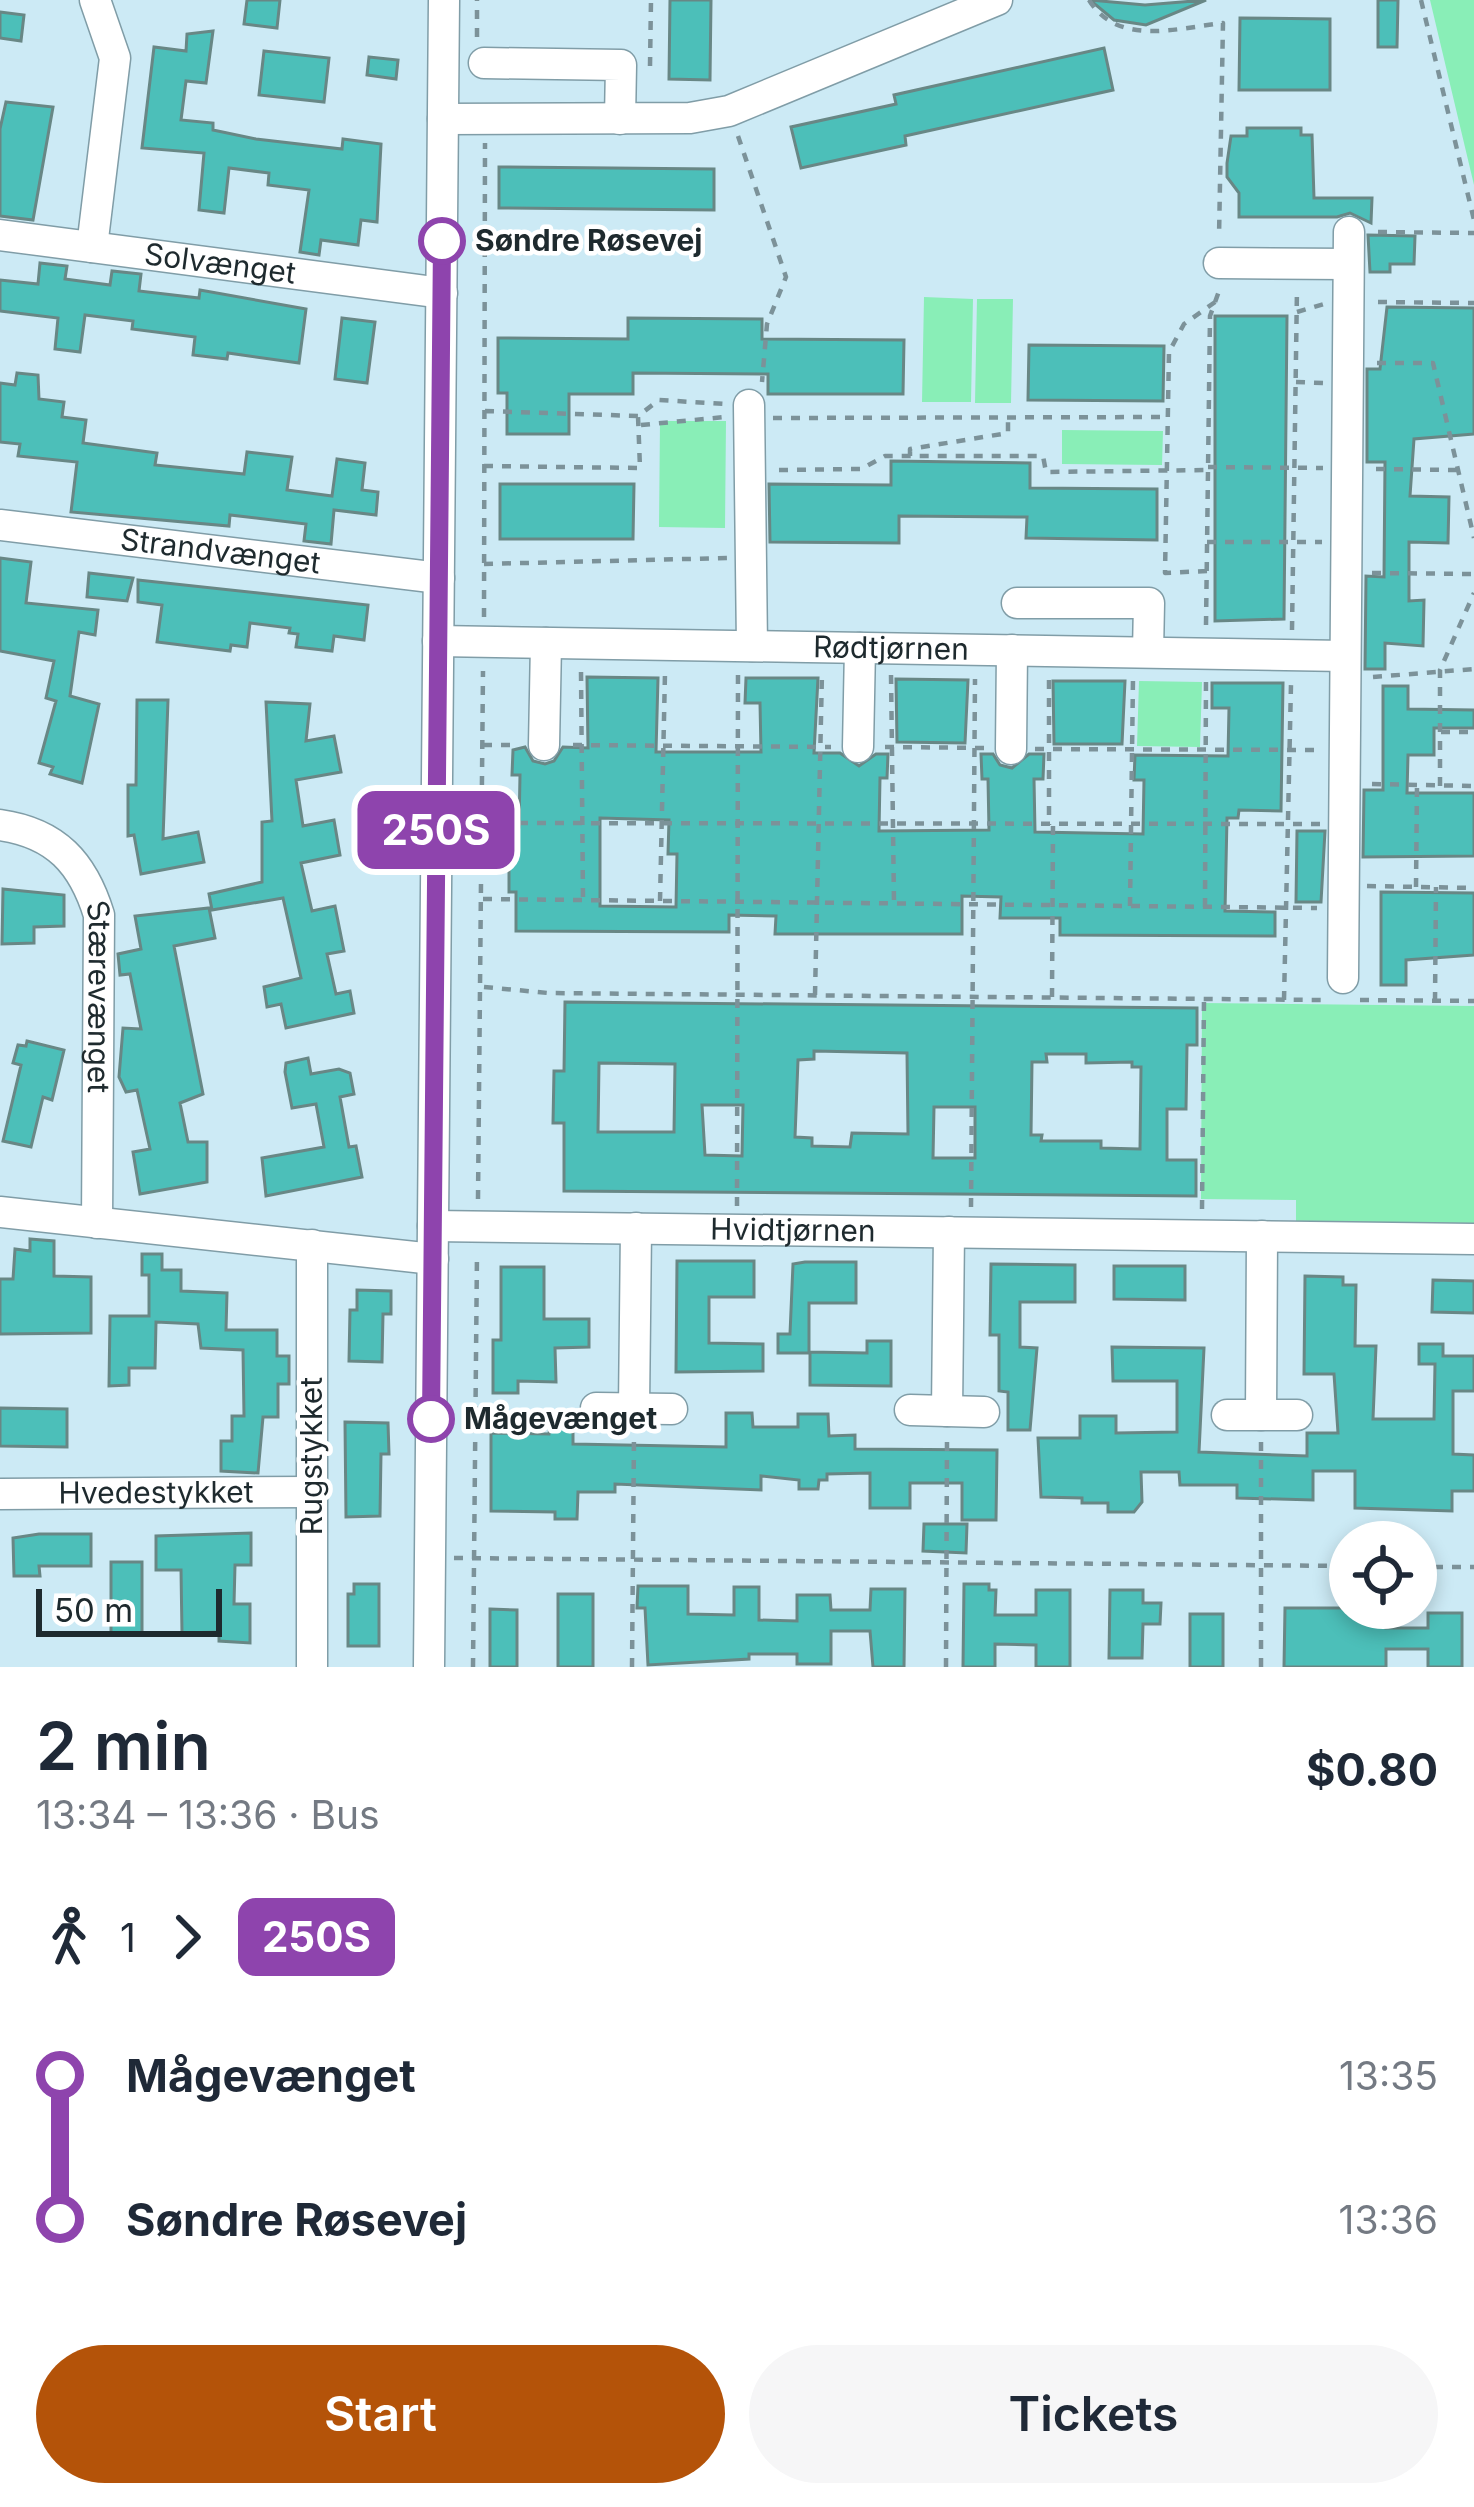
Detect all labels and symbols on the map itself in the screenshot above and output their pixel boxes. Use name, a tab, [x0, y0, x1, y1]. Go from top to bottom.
marker: Søndre Røsevej	[420, 219, 464, 263]
place label: Søndre Røsevej	[475, 222, 702, 258]
street label: Solvænget	[142, 235, 298, 291]
street label: Strandvænget	[118, 521, 323, 581]
street label: Rødtjørnen	[813, 628, 969, 667]
line badge: 250S	[352, 791, 520, 869]
street label: Stærevænget	[78, 896, 119, 1093]
street label: Hvidtjørnen	[710, 1210, 876, 1249]
street label: Rugstykket	[293, 1377, 329, 1535]
marker: Mågevænget	[409, 1397, 453, 1441]
place label: Mågevænget	[464, 1400, 657, 1436]
street label: Hvedestykket	[58, 1473, 254, 1511]
scale bar	[36, 1583, 222, 1636]

